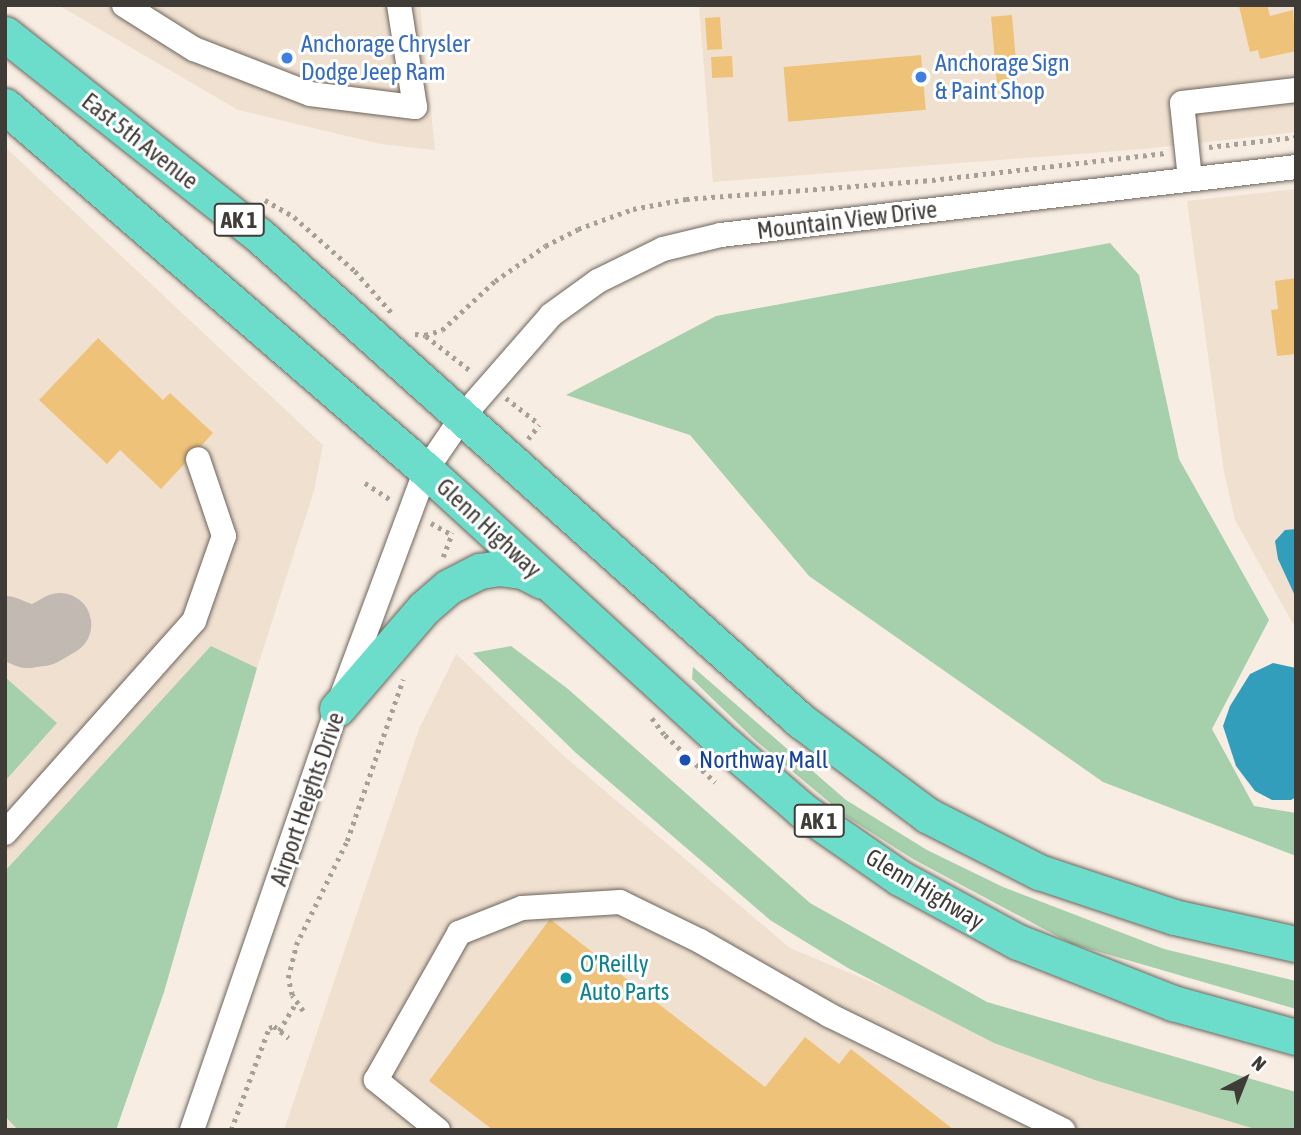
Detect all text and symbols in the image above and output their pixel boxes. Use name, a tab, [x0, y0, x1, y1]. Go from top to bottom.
place label: Anchorage Chrysler Dodge Jeep Ram	[301, 30, 470, 86]
place label: Anchorage Sign & Paint Shop	[935, 49, 1070, 105]
marker: Anchorage Chrysler Dodge Jeep Ram	[279, 50, 295, 66]
marker: Anchorage Sign & Paint Shop	[913, 69, 929, 85]
street label: East 5th Avenue	[76, 87, 204, 195]
street label: Mountain View Drive	[755, 195, 939, 245]
road number: AK 1	[213, 200, 265, 240]
street label: Glenn Highway	[431, 472, 547, 584]
street label: Airport Heights Drive	[264, 708, 350, 890]
place label: Northway Mall	[699, 746, 828, 774]
marker: Northway Mall	[677, 752, 693, 768]
road number: AK 1	[793, 802, 845, 841]
street label: Glenn Highway	[861, 842, 989, 936]
place label: O'Reilly Auto Parts	[580, 950, 669, 1006]
marker: O'Reilly Auto Parts	[558, 970, 574, 986]
north arrow	[1210, 1044, 1280, 1114]
text: N	[1248, 1051, 1271, 1075]

